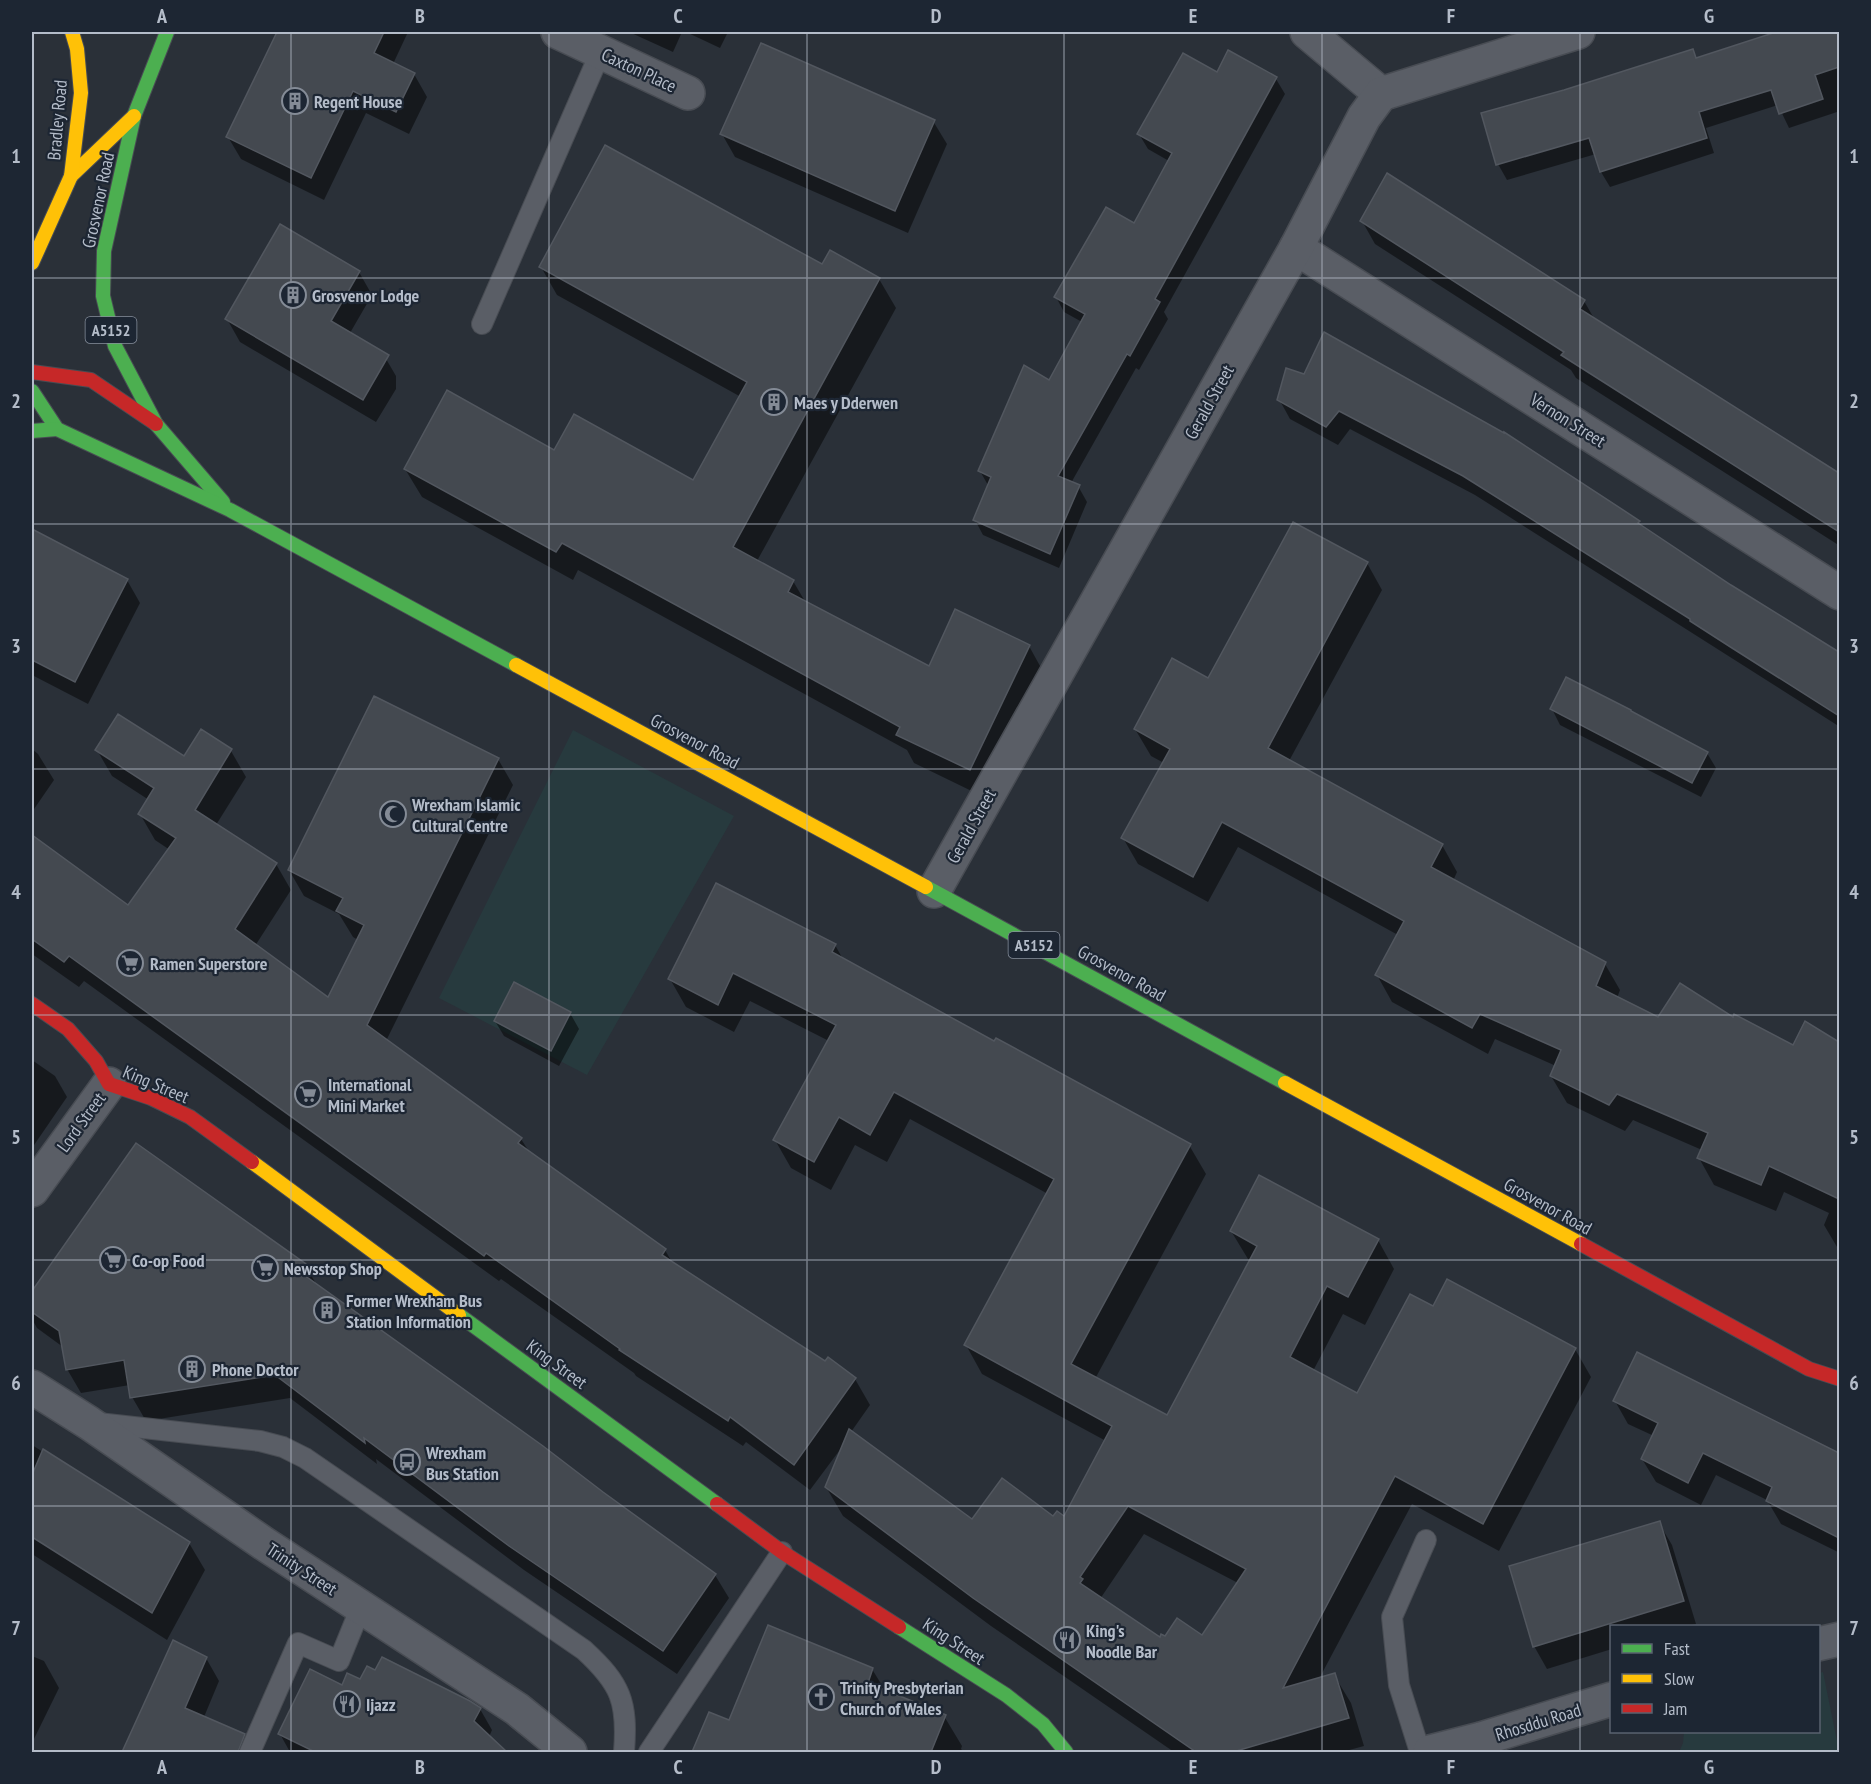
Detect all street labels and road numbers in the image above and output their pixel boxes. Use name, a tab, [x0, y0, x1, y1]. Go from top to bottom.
street label: Caxton Place	[598, 43, 680, 97]
street label: Bradley Road	[42, 79, 72, 161]
street label: Grosvenor Road	[77, 150, 119, 250]
road number: A5152	[86, 317, 136, 343]
street label: Gerald Street	[1179, 361, 1239, 443]
street label: Vernon Street	[1525, 387, 1610, 452]
street label: Grosvenor Road	[647, 708, 743, 774]
street label: Gerald Street	[941, 785, 1001, 867]
road number: A5152	[1008, 932, 1060, 958]
street label: Grosvenor Road	[1074, 939, 1170, 1007]
street label: King Street	[119, 1060, 193, 1108]
street label: Lord Street	[52, 1088, 110, 1156]
street label: Grosvenor Road	[1500, 1172, 1596, 1240]
street label: King Street	[522, 1334, 592, 1394]
street label: Trinity Street	[262, 1538, 342, 1600]
street label: King Street	[919, 1612, 989, 1670]
street label: Rhosddu Road	[1492, 1698, 1584, 1746]

